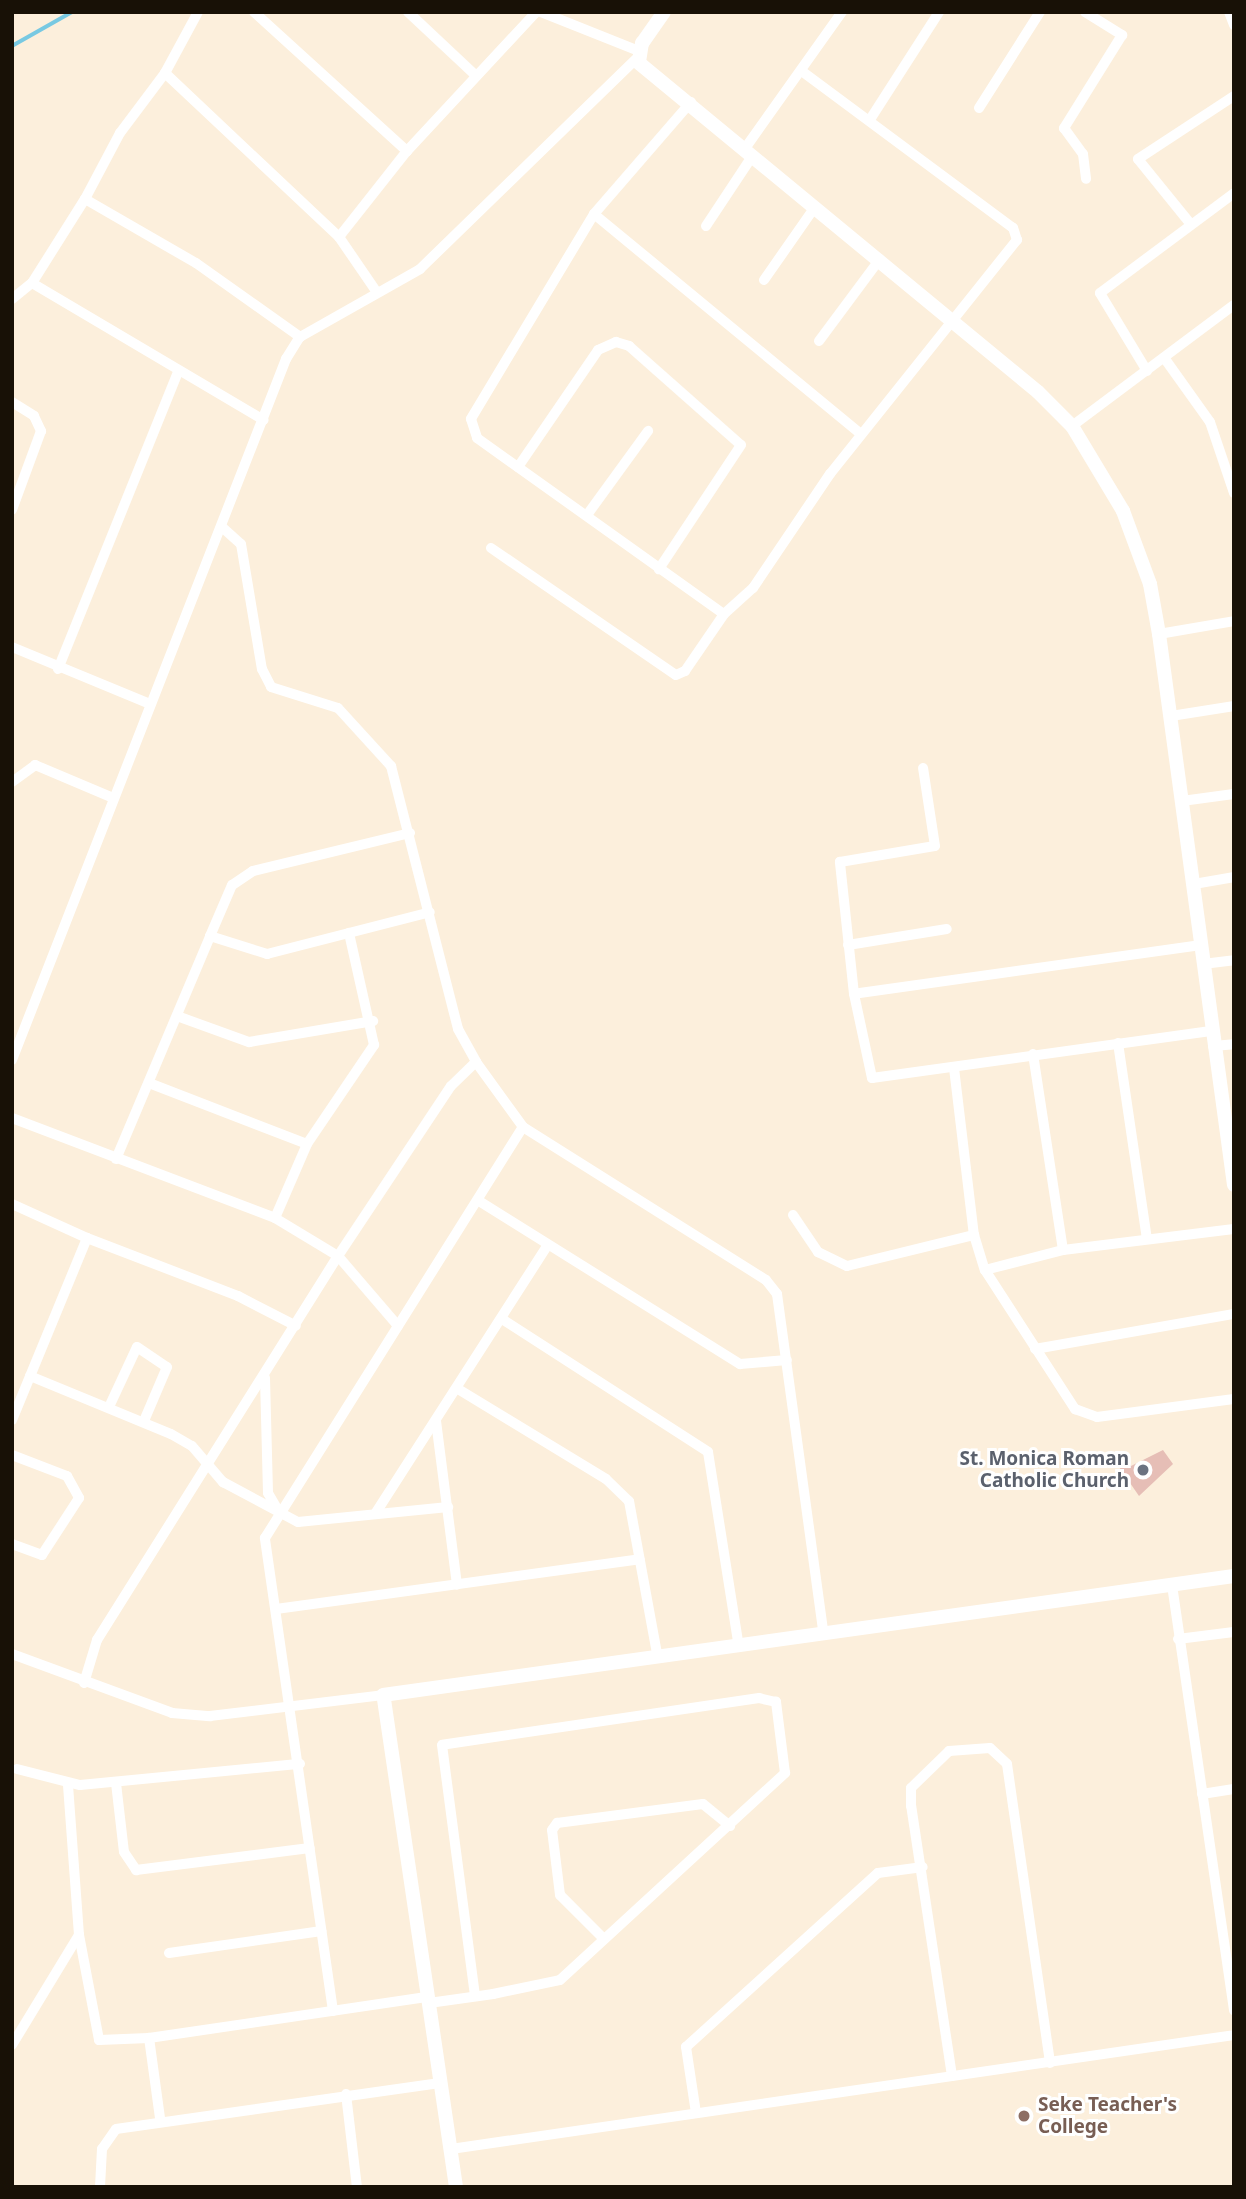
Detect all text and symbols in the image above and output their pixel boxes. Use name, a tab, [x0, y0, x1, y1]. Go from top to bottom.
place label: St. Monica Roman Catholic Church	[959, 1448, 1129, 1492]
marker: St. Monica Roman Catholic Church	[1135, 1462, 1151, 1478]
place label: Seke Teacher's College	[1038, 2094, 1177, 2138]
marker: Seke Teacher's College	[1016, 2108, 1032, 2124]

